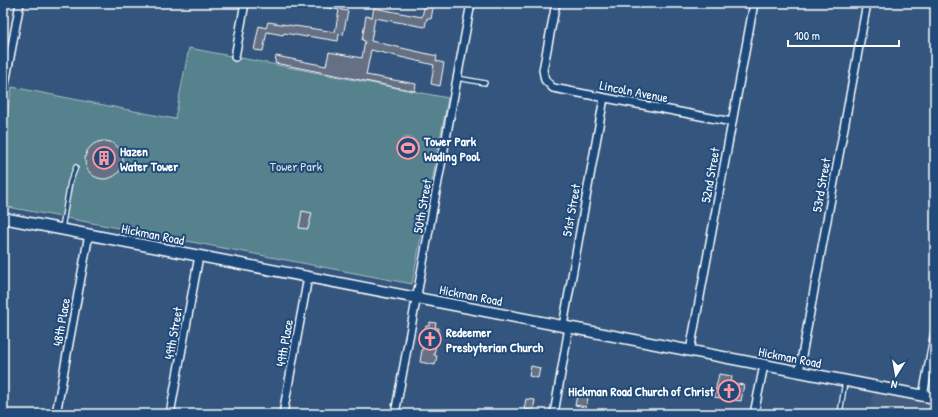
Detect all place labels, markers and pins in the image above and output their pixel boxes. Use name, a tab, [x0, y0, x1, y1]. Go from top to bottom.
place label: Tower Park Wading Pool	[423, 132, 480, 166]
sports icon: Tower Park Wading Pool	[395, 135, 421, 161]
place label: Hazen Water Tower	[120, 142, 179, 175]
building icon: Hazen Water Tower	[91, 145, 117, 171]
place label: Redeemer Presbyterian Church	[446, 323, 544, 357]
church icon: Redeemer Presbyterian Church	[417, 326, 443, 352]
church icon: Hickman Road Church of Christ	[716, 378, 742, 404]
place label: Hickman Road Church of Christ	[568, 382, 715, 400]

